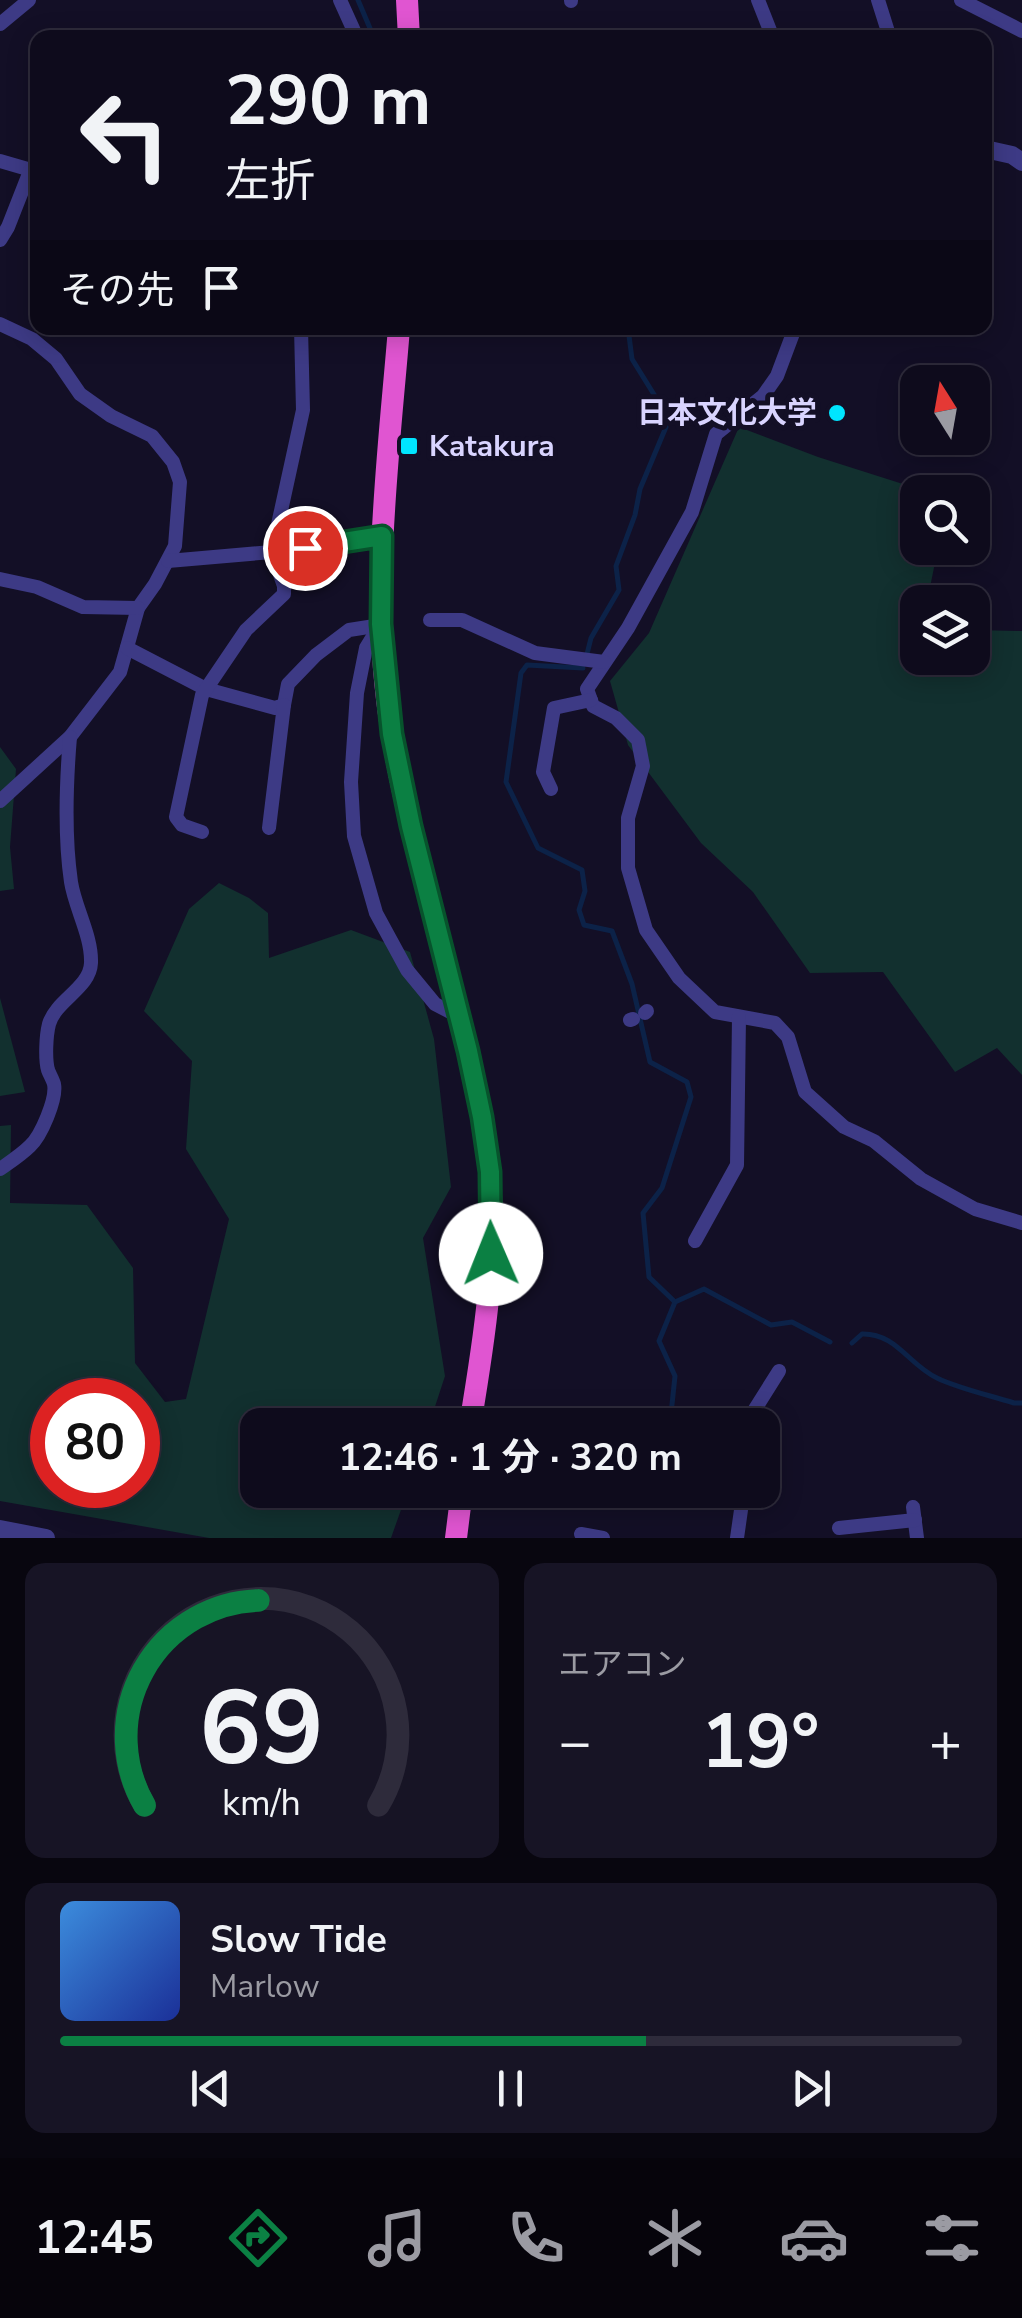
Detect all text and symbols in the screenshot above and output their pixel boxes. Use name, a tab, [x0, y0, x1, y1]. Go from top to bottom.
text: 290 m	[225, 53, 431, 149]
icon: left	[60, 70, 190, 200]
text: 左折	[225, 151, 315, 212]
icon: arrive	[194, 260, 249, 315]
text: その先	[60, 265, 174, 316]
north arrow	[900, 365, 990, 455]
map controls	[900, 365, 990, 675]
place label: 日本文化大学	[637, 393, 817, 434]
marker: 日本文化大学	[826, 402, 848, 424]
place label: Katakura	[429, 426, 555, 467]
marker: Katakura	[398, 435, 420, 457]
button: search	[900, 475, 990, 565]
pin	[263, 506, 348, 591]
icon: arrive	[278, 521, 333, 576]
button: layers	[900, 585, 990, 675]
position arrow	[439, 1202, 543, 1306]
speed limit sign: 80	[30, 1378, 160, 1508]
text: 12:46 · 1 分 · 320 m	[338, 1432, 682, 1483]
text: エアコン	[559, 1643, 687, 1686]
text: 69	[199, 1658, 324, 1800]
text: 19°	[701, 1691, 819, 1793]
text: −	[559, 1705, 592, 1780]
text: +	[929, 1705, 962, 1780]
text: km/h	[222, 1779, 301, 1828]
text: Slow Tide	[210, 1914, 387, 1965]
text: Marlow	[210, 1965, 320, 2008]
icon: previous	[183, 2061, 238, 2116]
icon: pause	[483, 2061, 538, 2116]
icon: next	[784, 2061, 839, 2116]
icon: directions	[223, 2203, 293, 2273]
icon: music	[362, 2203, 432, 2273]
icon: phone	[501, 2203, 571, 2273]
icon: climate	[640, 2203, 710, 2273]
icon: car	[779, 2203, 849, 2273]
icon: filters	[917, 2203, 987, 2273]
text: 12:45	[34, 2208, 154, 2269]

